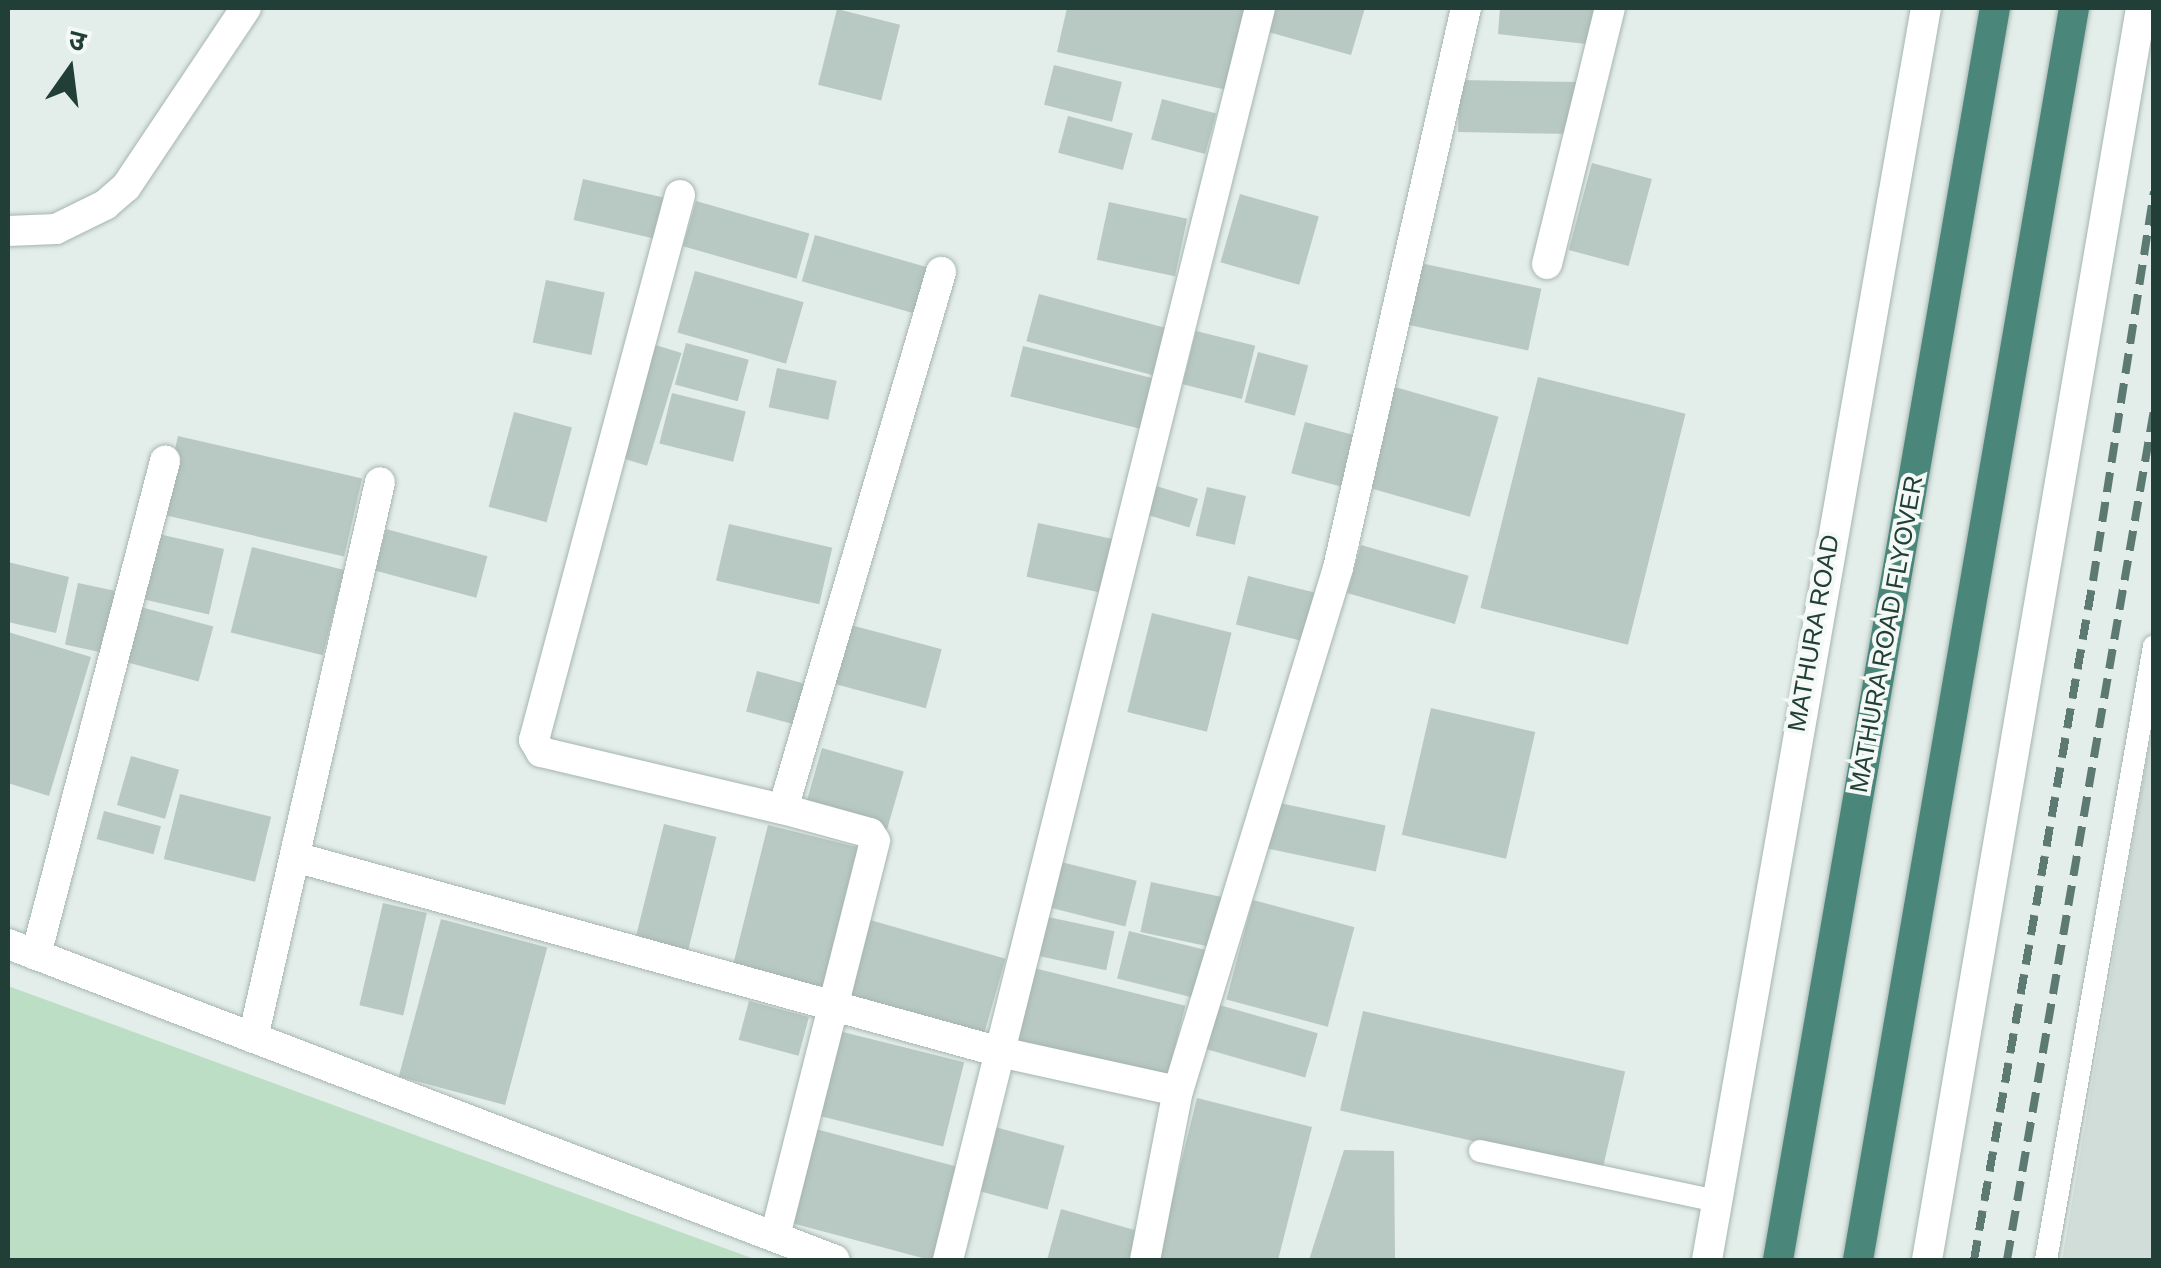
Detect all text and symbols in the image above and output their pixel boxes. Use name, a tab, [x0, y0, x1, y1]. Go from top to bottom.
north arrow	[20, 20, 120, 120]
text: उ	[66, 23, 89, 57]
street label: MATHURA ROAD FLYOVER	[1843, 472, 1929, 796]
street label: MATHURA ROAD	[1781, 531, 1845, 735]

